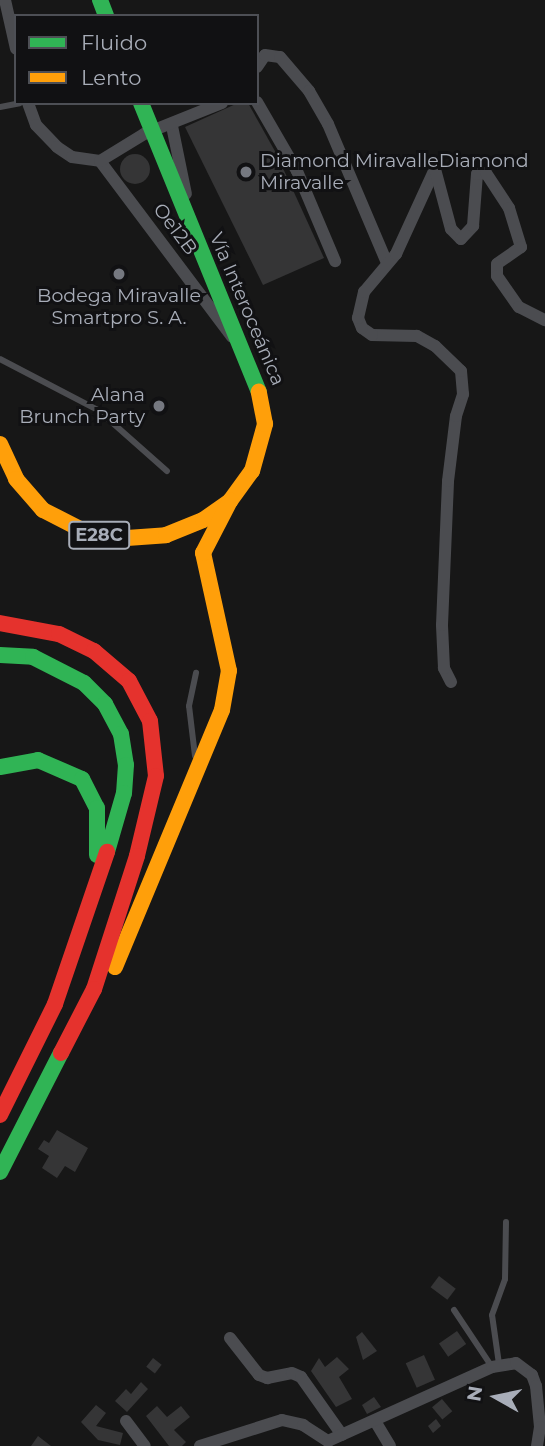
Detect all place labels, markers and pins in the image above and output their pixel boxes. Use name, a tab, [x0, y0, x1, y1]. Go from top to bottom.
place label: Diamond MiravalleDiamond Miravalle	[260, 150, 529, 194]
marker: Diamond MiravalleDiamond Miravalle	[238, 164, 254, 180]
marker: Bodega Miravalle Smartpro S. A.	[111, 266, 127, 282]
place label: Bodega Miravalle Smartpro S. A.	[37, 285, 201, 329]
place label: Alana Brunch Party	[19, 384, 145, 428]
marker: Alana Brunch Party	[151, 398, 167, 414]

